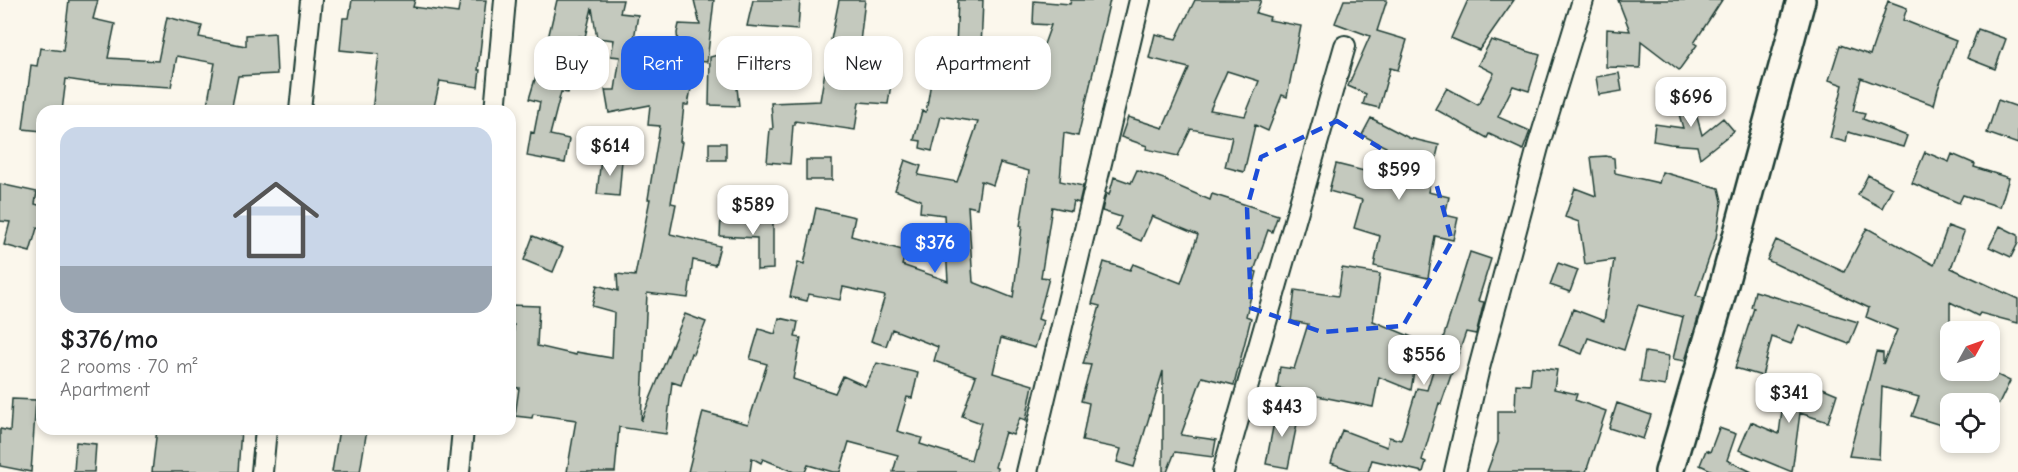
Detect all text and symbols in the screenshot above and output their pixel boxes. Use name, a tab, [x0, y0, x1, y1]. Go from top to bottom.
chip: Buy	[534, 36, 609, 90]
chip: Rent	[621, 36, 704, 90]
chip: Filters	[716, 36, 812, 90]
chip: New	[824, 36, 903, 90]
chip: Apartment	[915, 36, 1051, 90]
pin: $696	[1655, 77, 1727, 128]
text: $696	[1669, 85, 1713, 108]
pin: $614	[574, 126, 646, 177]
text: $614	[590, 134, 630, 157]
pin: $599	[1363, 150, 1435, 201]
text: $599	[1377, 158, 1421, 181]
icon: home	[222, 166, 330, 274]
pin: $589	[717, 185, 789, 236]
text: $589	[731, 193, 775, 216]
pin: $376	[899, 223, 971, 274]
text: $376	[915, 231, 955, 254]
north arrow	[1940, 321, 2000, 381]
map controls	[1940, 321, 2000, 453]
text: $376/mo	[60, 325, 158, 355]
pin: $556	[1388, 335, 1460, 386]
text: $556	[1402, 343, 1446, 366]
text: 2 rooms · 70 m²	[60, 355, 197, 378]
pin: $341	[1753, 373, 1825, 424]
text: Apartment	[60, 378, 150, 401]
text: $341	[1769, 381, 1809, 404]
pin: $443	[1246, 387, 1318, 438]
button: locate	[1940, 393, 2000, 453]
text: $443	[1262, 395, 1302, 418]

